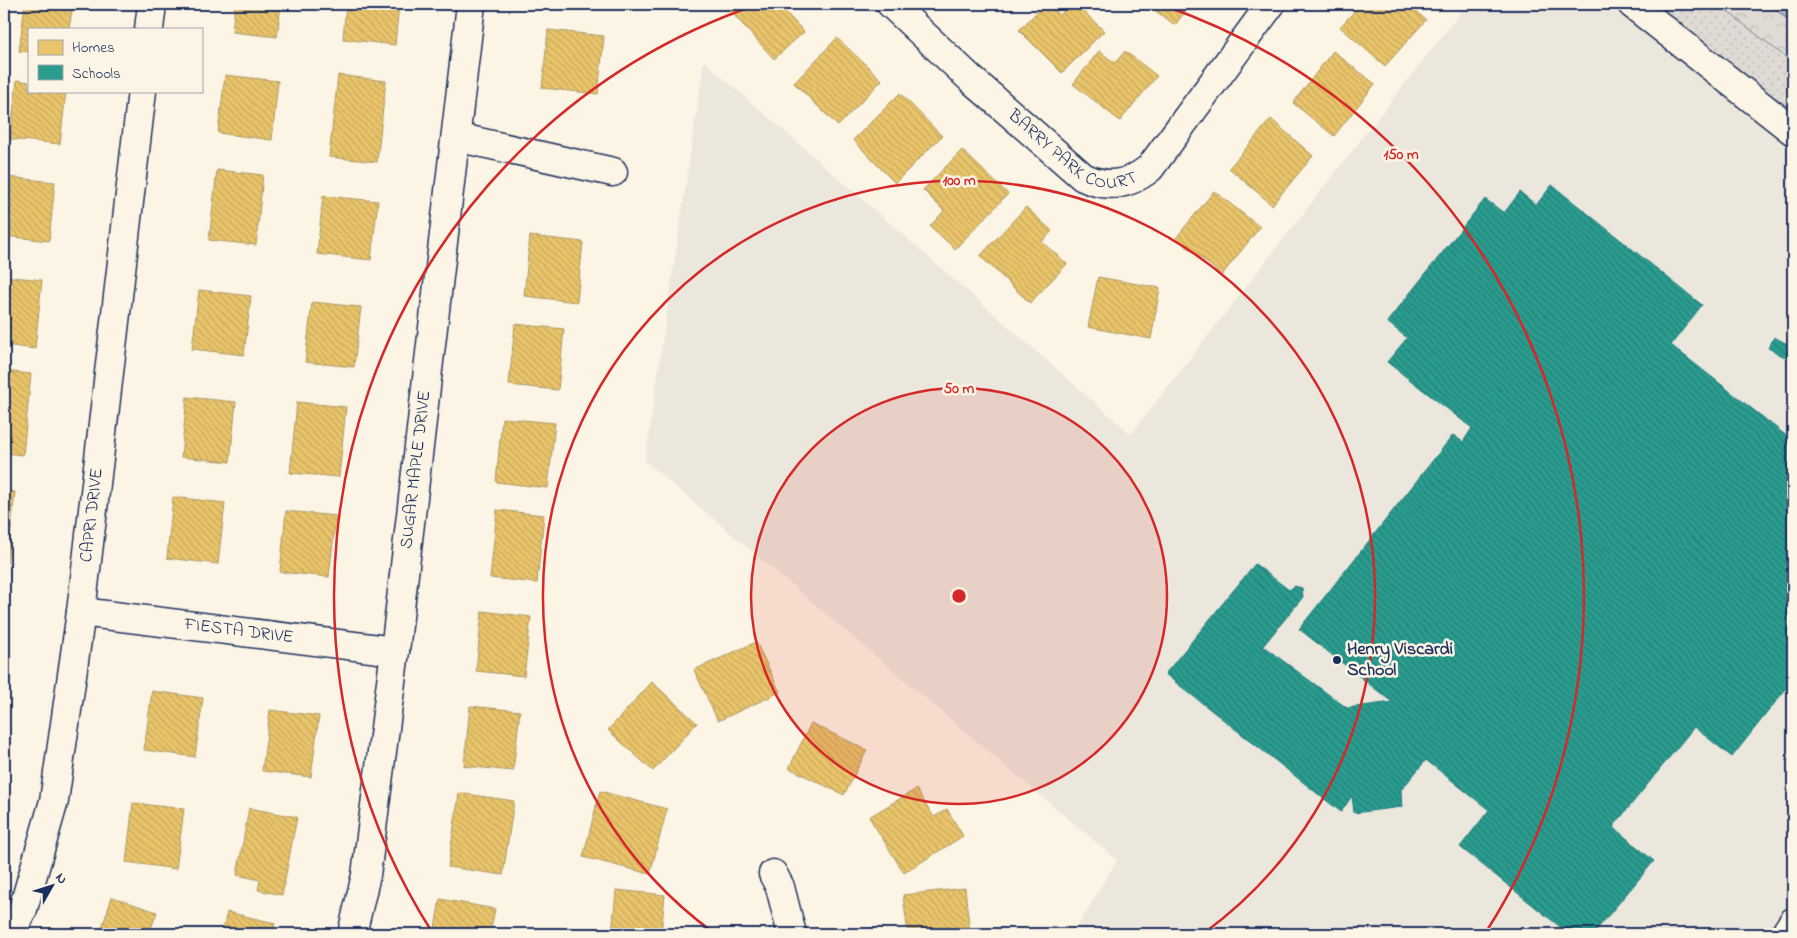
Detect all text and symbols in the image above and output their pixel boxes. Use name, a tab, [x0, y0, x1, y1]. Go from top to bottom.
legend	[28, 28, 202, 92]
text: Homes	[72, 37, 115, 59]
text: Schools	[72, 63, 121, 85]
street label: BARRY PARK COURT	[1001, 103, 1142, 197]
text: 150 m	[1383, 144, 1419, 166]
text: 100 m	[942, 170, 976, 192]
text: 50 m	[944, 378, 975, 400]
street label: SUGAR MAPLE DRIVE	[394, 389, 438, 550]
street label: CAPRI DRIVE	[74, 467, 111, 564]
centre of rings	[950, 587, 968, 605]
street label: FIESTA DRIVE	[182, 612, 295, 651]
place label: Henry Viscardi School	[1347, 637, 1453, 684]
marker: Henry Viscardi School	[1331, 654, 1343, 666]
north arrow	[28, 860, 78, 910]
text: N	[50, 868, 72, 889]

